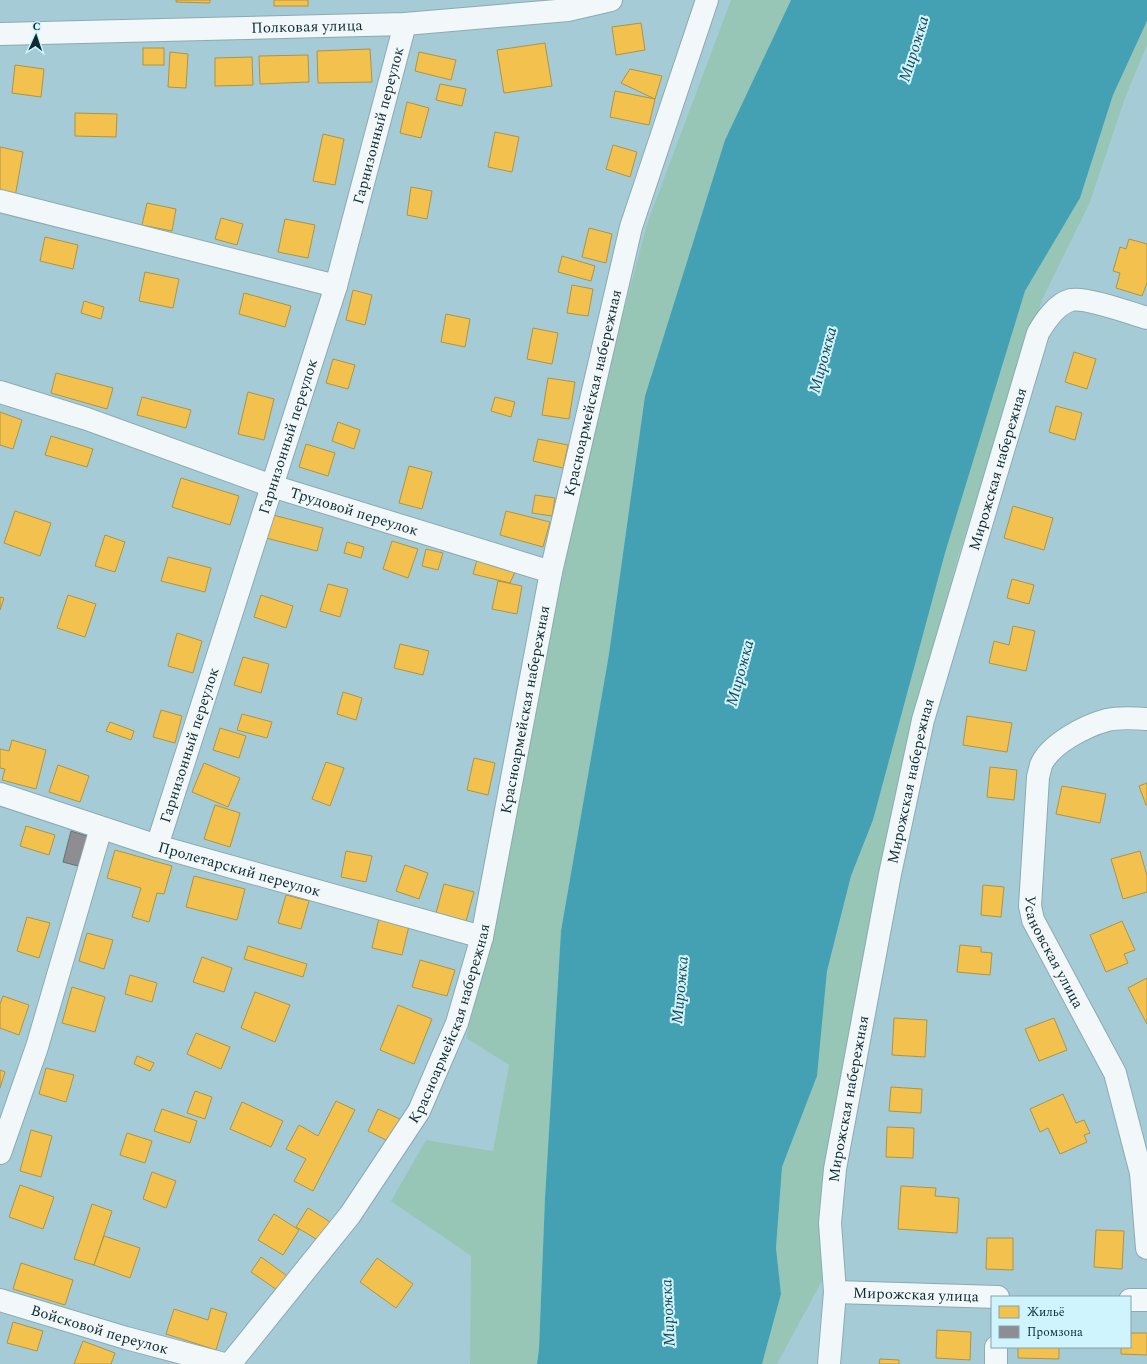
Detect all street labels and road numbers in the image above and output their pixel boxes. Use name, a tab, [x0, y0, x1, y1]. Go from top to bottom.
street label: Полковая улица	[251, 14, 364, 39]
street label: Гарнизонный переулок	[347, 44, 410, 207]
street label: Красноармейская набережная	[557, 287, 628, 498]
street label: Гарнизонный переулок	[252, 356, 324, 517]
street label: Мирожская набережная	[962, 385, 1033, 553]
street label: Трудовой переулок	[287, 481, 421, 542]
street label: Красноармейская набережная	[494, 603, 556, 816]
street label: Гарнизонный переулок	[154, 664, 225, 826]
street label: Мирожская набережная	[881, 695, 940, 866]
street label: Пролетарский переулок	[155, 835, 323, 903]
street label: Усановская улица	[1018, 895, 1090, 1013]
street label: Красноармейская набережная	[402, 922, 496, 1128]
street label: Мирожская набережная	[822, 1014, 875, 1183]
street label: Мирожская улица	[853, 1281, 980, 1308]
street label: Войсковой переулок	[28, 1298, 171, 1360]

